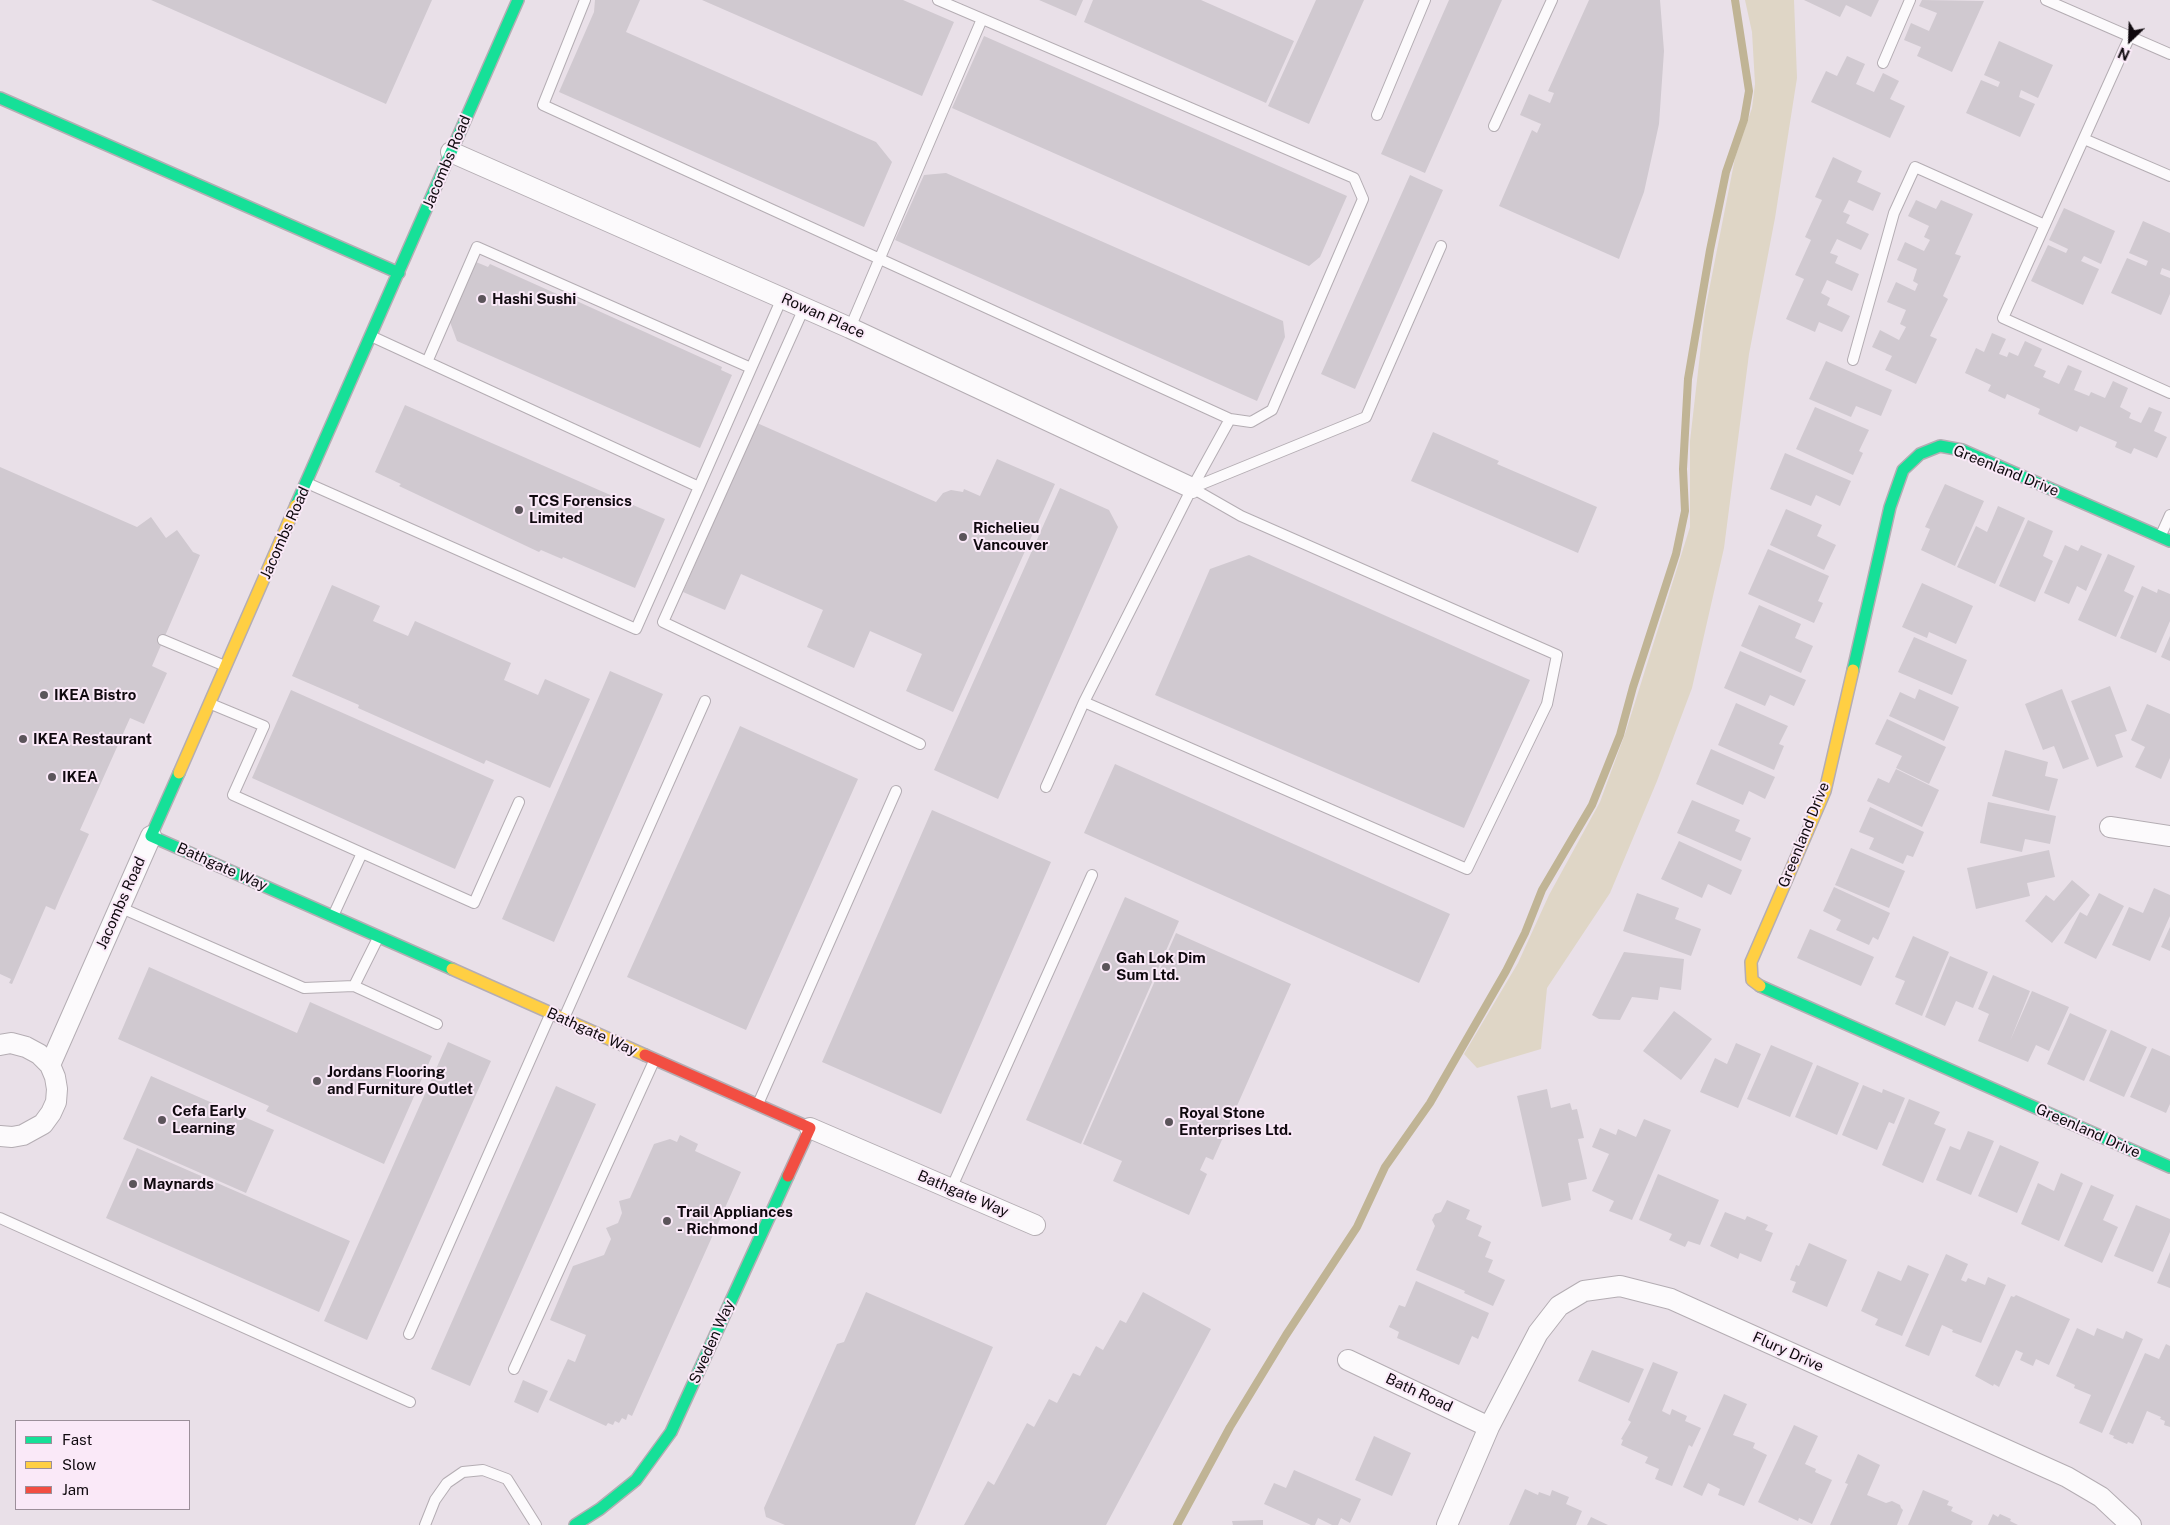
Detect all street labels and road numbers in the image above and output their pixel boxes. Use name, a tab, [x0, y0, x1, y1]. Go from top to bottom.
street label: Jacombs Road	[419, 113, 475, 211]
street label: Rowan Place	[779, 290, 867, 342]
street label: Greenland Drive	[1951, 442, 2061, 500]
street label: Jacombs Road	[257, 484, 313, 582]
street label: Greenland Drive	[1775, 780, 1833, 890]
street label: Bathgate Way	[174, 839, 270, 895]
street label: Jacombs Road	[93, 854, 149, 952]
street label: Bathgate Way	[544, 1004, 640, 1060]
street label: Greenland Drive	[2033, 1100, 2143, 1162]
street label: Bathgate Way	[915, 1167, 1011, 1221]
street label: Sweden Way	[686, 1297, 738, 1387]
street label: Flury Drive	[1750, 1328, 1826, 1376]
street label: Bath Road	[1383, 1370, 1455, 1416]

